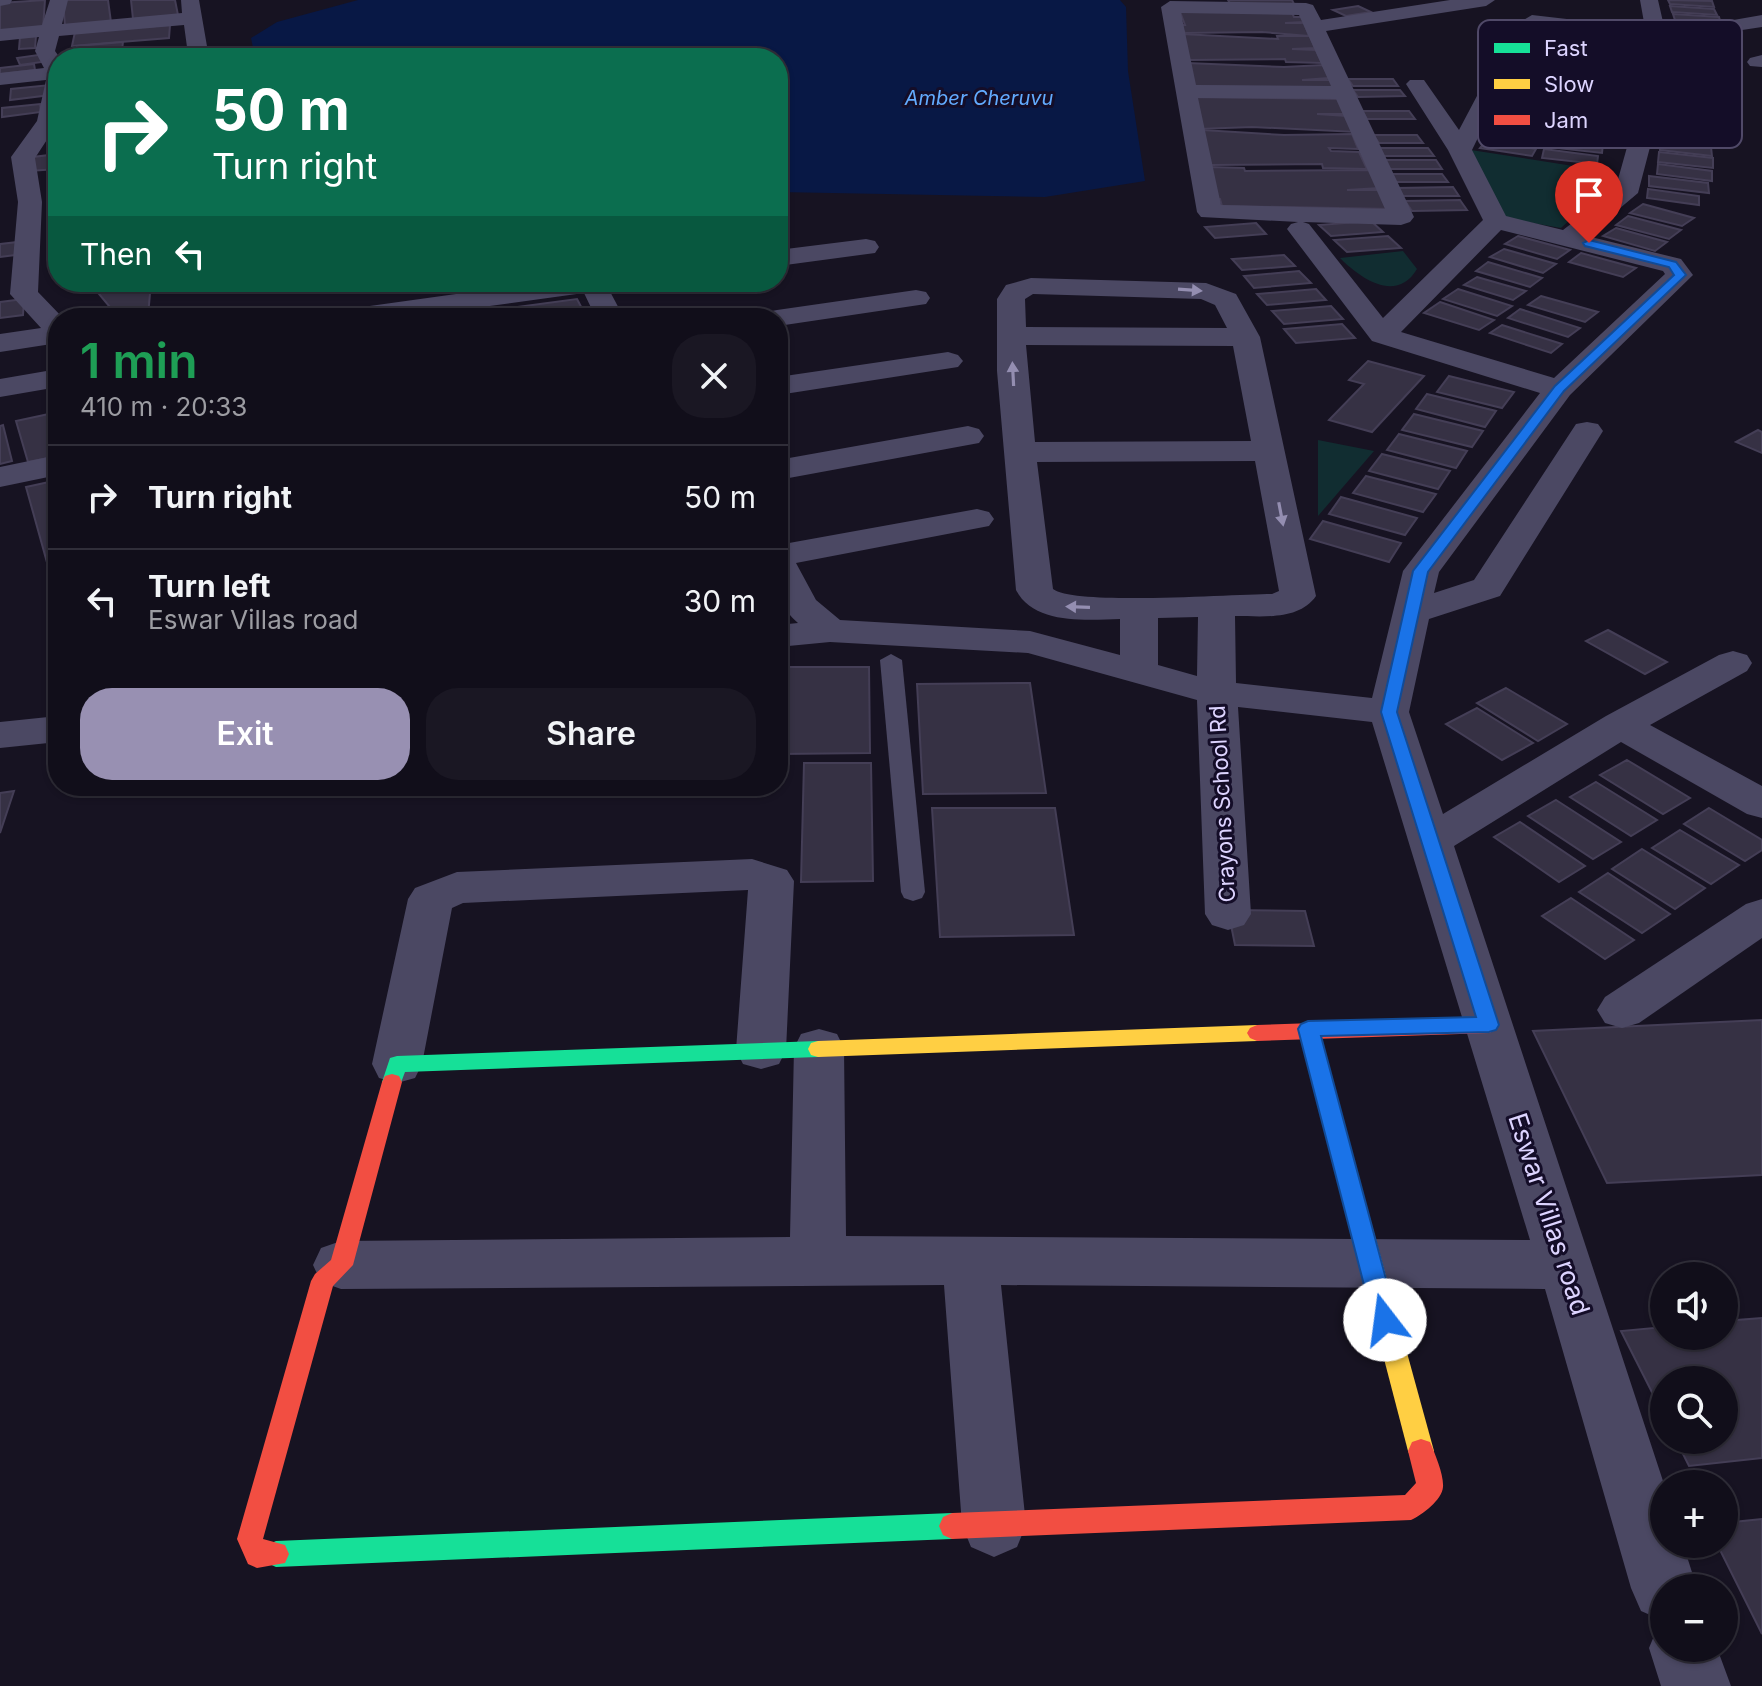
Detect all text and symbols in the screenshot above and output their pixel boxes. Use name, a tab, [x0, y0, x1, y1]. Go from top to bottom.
legend	[1478, 20, 1742, 148]
text: Fast	[1544, 35, 1588, 61]
text: Slow	[1544, 71, 1594, 97]
text: 50 m	[212, 76, 350, 144]
icon: right	[80, 80, 184, 184]
water label: Amber Cheruvu	[904, 86, 1053, 110]
text: Jam	[1544, 107, 1588, 133]
text: Turn right	[212, 144, 377, 188]
pin	[1555, 161, 1623, 243]
icon: arrive	[1567, 173, 1611, 217]
icon: left	[168, 232, 212, 276]
text: Then	[80, 236, 152, 272]
one-way arrow	[1178, 284, 1203, 297]
text: 1 min	[80, 331, 198, 390]
button: close	[672, 334, 756, 418]
one-way arrow	[1007, 361, 1020, 386]
text: 410 m · 20:33	[80, 391, 247, 422]
icon: right	[80, 475, 124, 519]
text: Turn right	[148, 479, 292, 515]
text: 50 m	[684, 479, 756, 515]
one-way arrow	[1276, 501, 1288, 526]
text: Turn left	[148, 568, 270, 604]
icon: left	[80, 579, 124, 623]
text: 30 m	[684, 583, 756, 619]
one-way arrow	[1065, 600, 1090, 613]
text: Eswar Villas road	[148, 604, 359, 635]
button: Exit	[80, 688, 410, 780]
button: Share	[426, 688, 756, 780]
street label: Crayons School Rd	[1204, 705, 1240, 903]
street label: Eswar Villas road	[1502, 1109, 1597, 1319]
map controls	[1650, 1262, 1738, 1662]
button: sound	[1650, 1262, 1738, 1350]
position arrow	[1343, 1278, 1427, 1362]
button: search	[1650, 1366, 1738, 1454]
button: +	[1650, 1470, 1738, 1558]
button: −	[1650, 1574, 1738, 1662]

